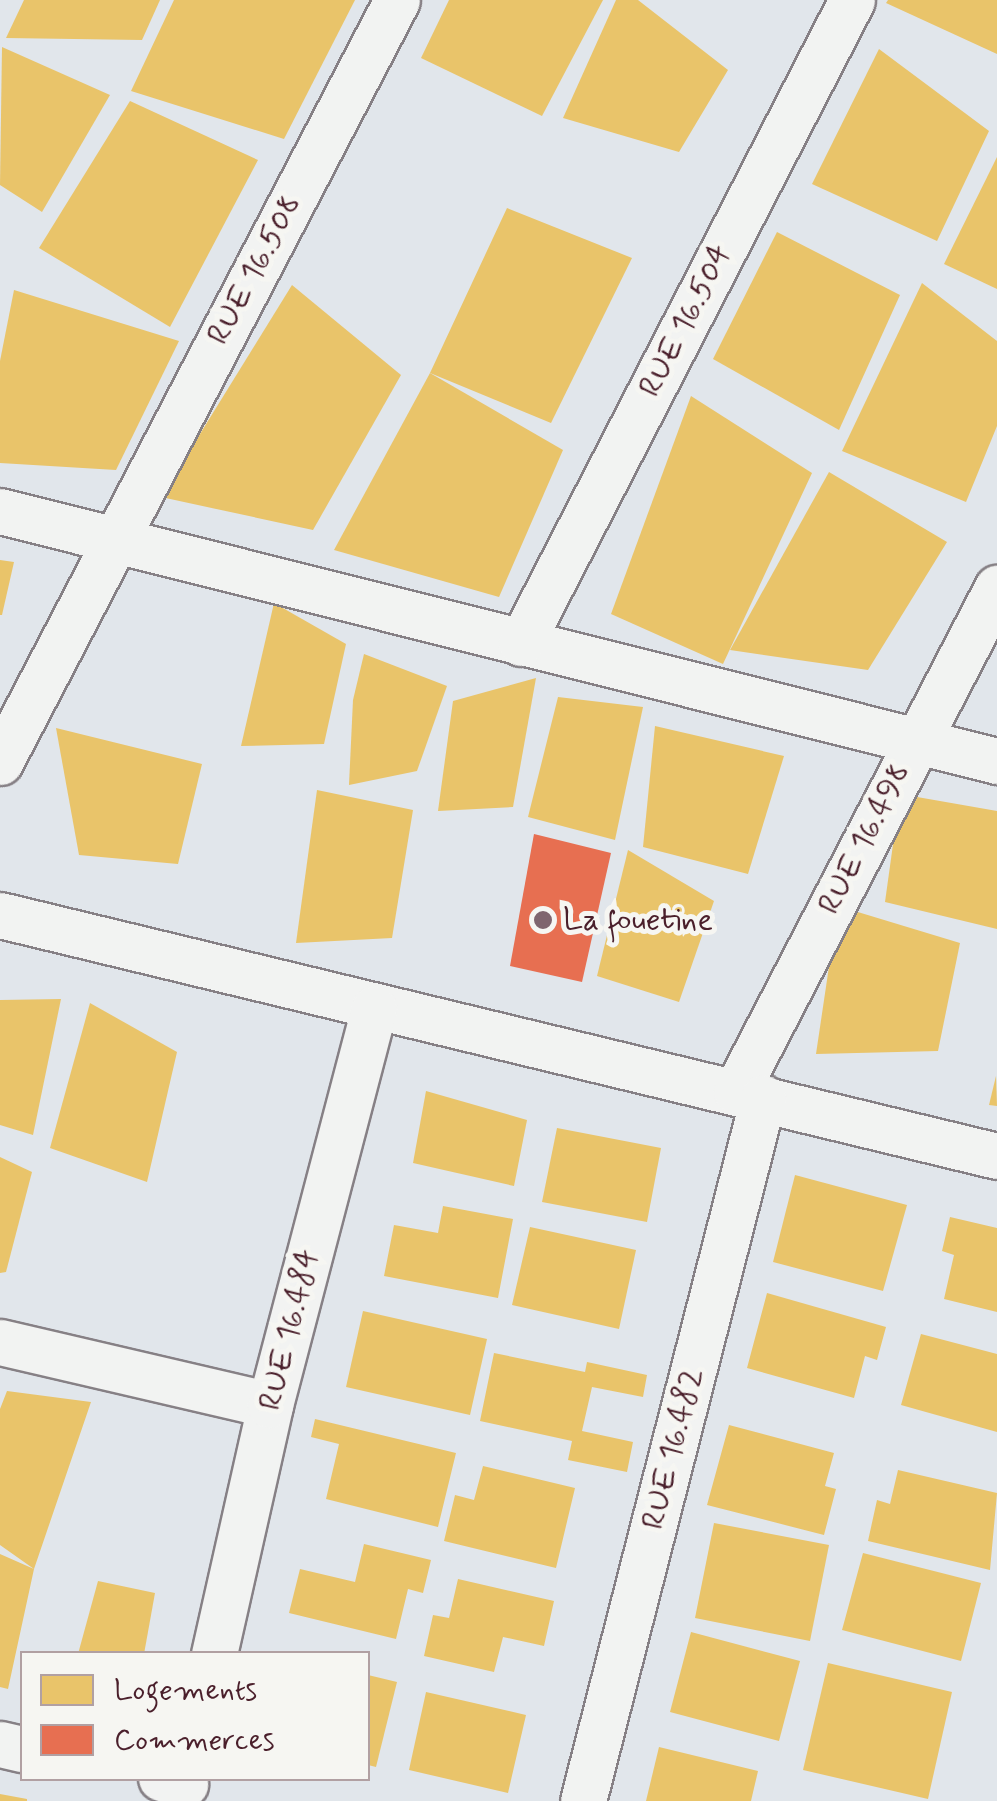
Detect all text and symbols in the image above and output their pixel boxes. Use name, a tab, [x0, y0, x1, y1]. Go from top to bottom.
street label: RUE 16.508	[199, 188, 311, 352]
street label: RUE 16.504	[631, 238, 741, 404]
street label: RUE 16.498	[811, 757, 919, 921]
place label: La fouetine	[563, 901, 713, 939]
marker: La fouetine	[532, 909, 554, 931]
street label: RUE 16.484	[251, 1246, 329, 1414]
street label: RUE 16.482	[634, 1364, 712, 1534]
legend	[20, 1651, 370, 1781]
text: Logements	[114, 1671, 257, 1710]
text: Commerces	[114, 1721, 275, 1760]

